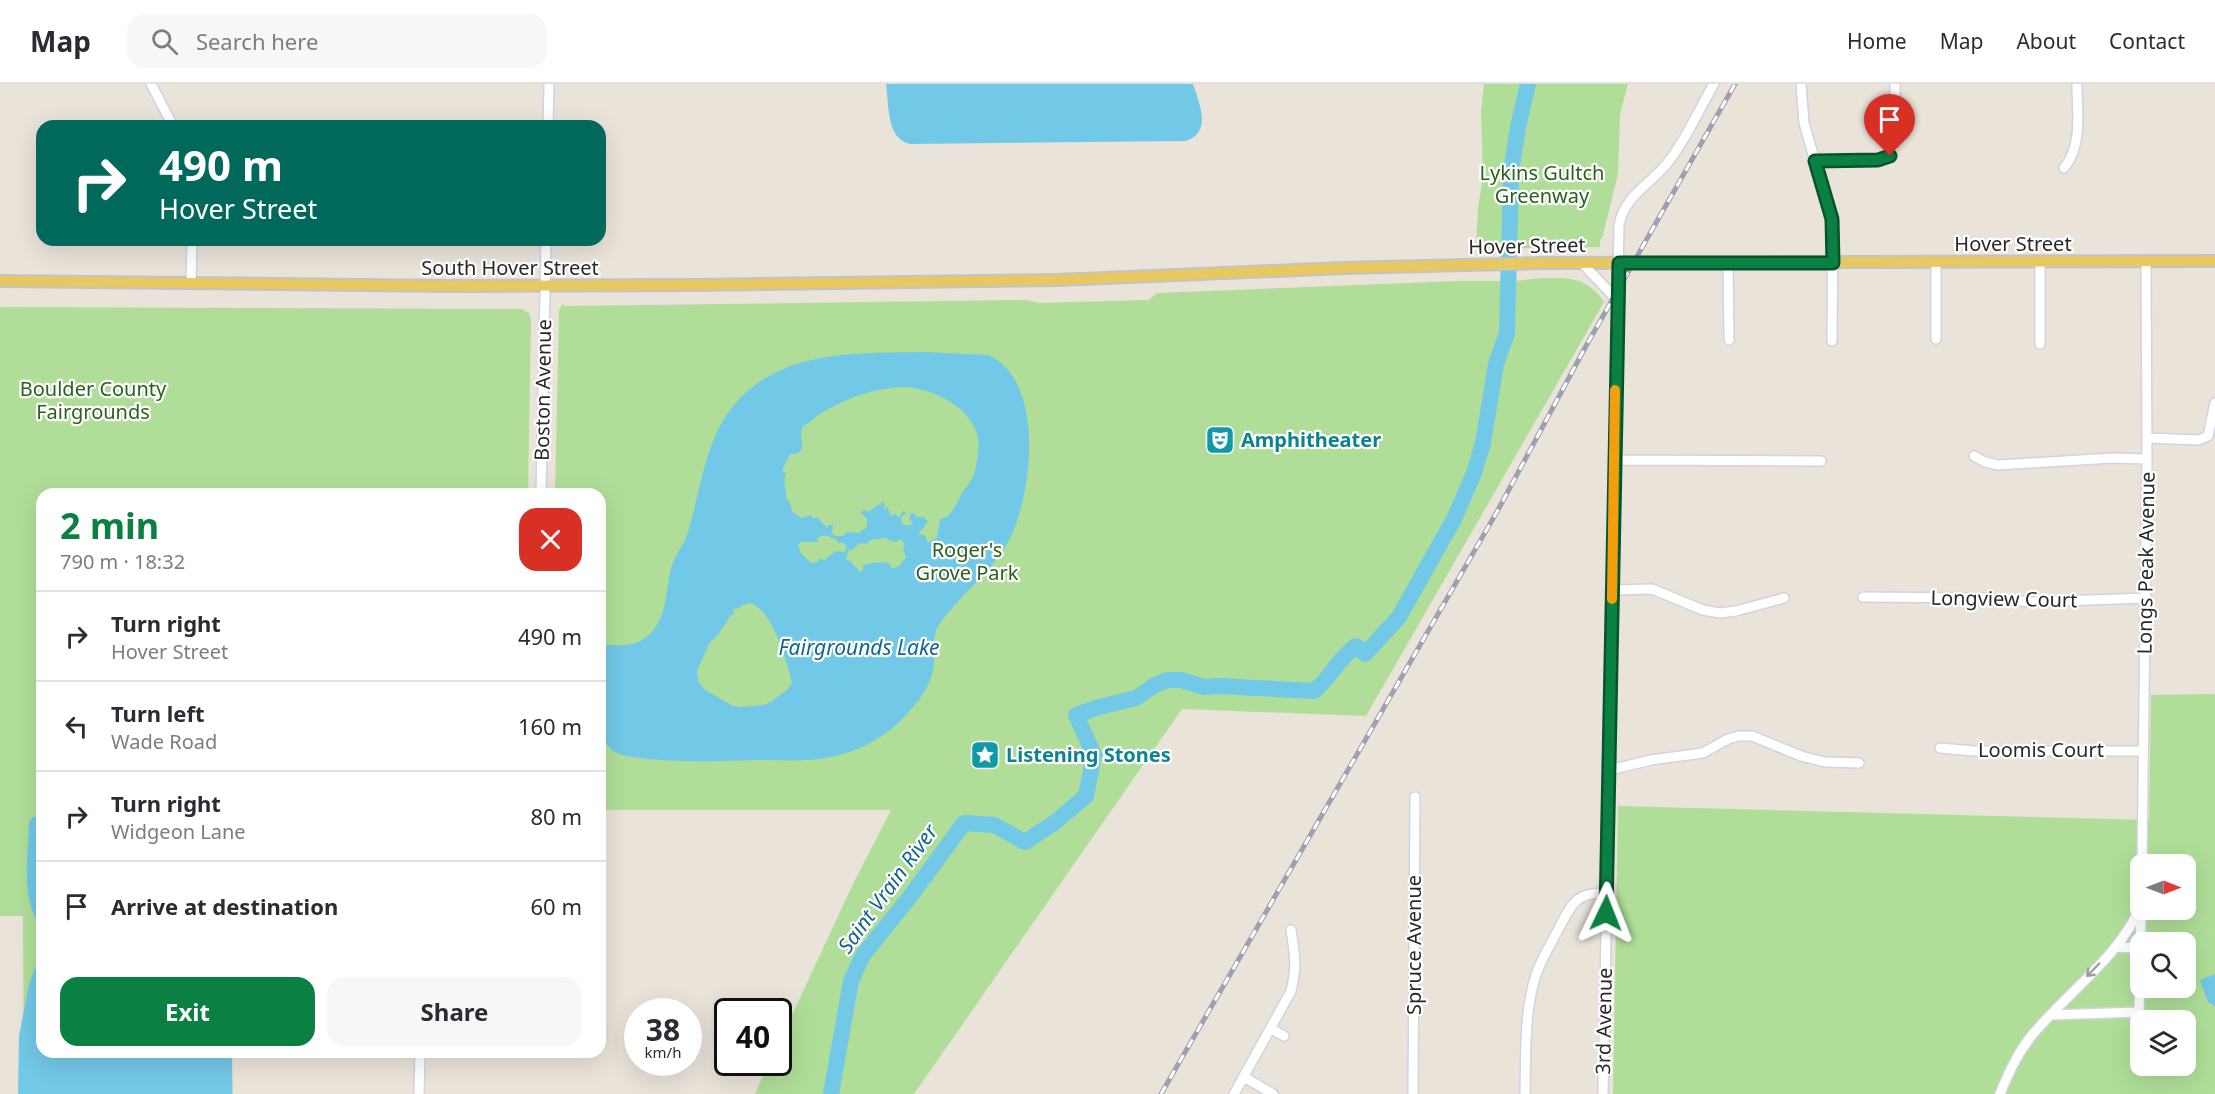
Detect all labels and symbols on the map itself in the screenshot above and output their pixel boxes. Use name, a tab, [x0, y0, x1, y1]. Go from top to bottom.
pin	[1864, 94, 1915, 156]
park label: Lykins Gultch Greenway	[1480, 159, 1604, 209]
street label: Hover Street	[1954, 230, 2072, 257]
street label: Hover Street	[1468, 231, 1586, 260]
street label: South Hover Street	[421, 254, 599, 281]
street label: Boston Avenue	[528, 319, 557, 461]
park label: Boulder County Fairgrounds	[20, 375, 167, 425]
theatre icon: Amphitheater	[1204, 424, 1236, 456]
place label: Amphitheater	[1241, 426, 1381, 453]
street label: Longs Peak Avenue	[2130, 471, 2161, 655]
park label: Roger's Grove Park	[915, 536, 1019, 586]
street label: Longview Court	[1930, 584, 2078, 613]
water label: Fairgrounds Lake	[779, 633, 939, 661]
street label: Loomis Court	[1978, 736, 2104, 763]
place icon: Listening Stones	[969, 739, 1001, 771]
place label: Listening Stones	[1006, 741, 1171, 768]
water label: Saint Vrain River	[831, 817, 944, 958]
north arrow	[2130, 854, 2196, 920]
street label: Spruce Avenue	[1400, 875, 1427, 1015]
position arrow	[1574, 881, 1638, 945]
one-way arrow	[2086, 963, 2100, 978]
street label: 3rd Avenue	[1589, 967, 1618, 1075]
speed limit sign: 40	[714, 998, 792, 1076]

